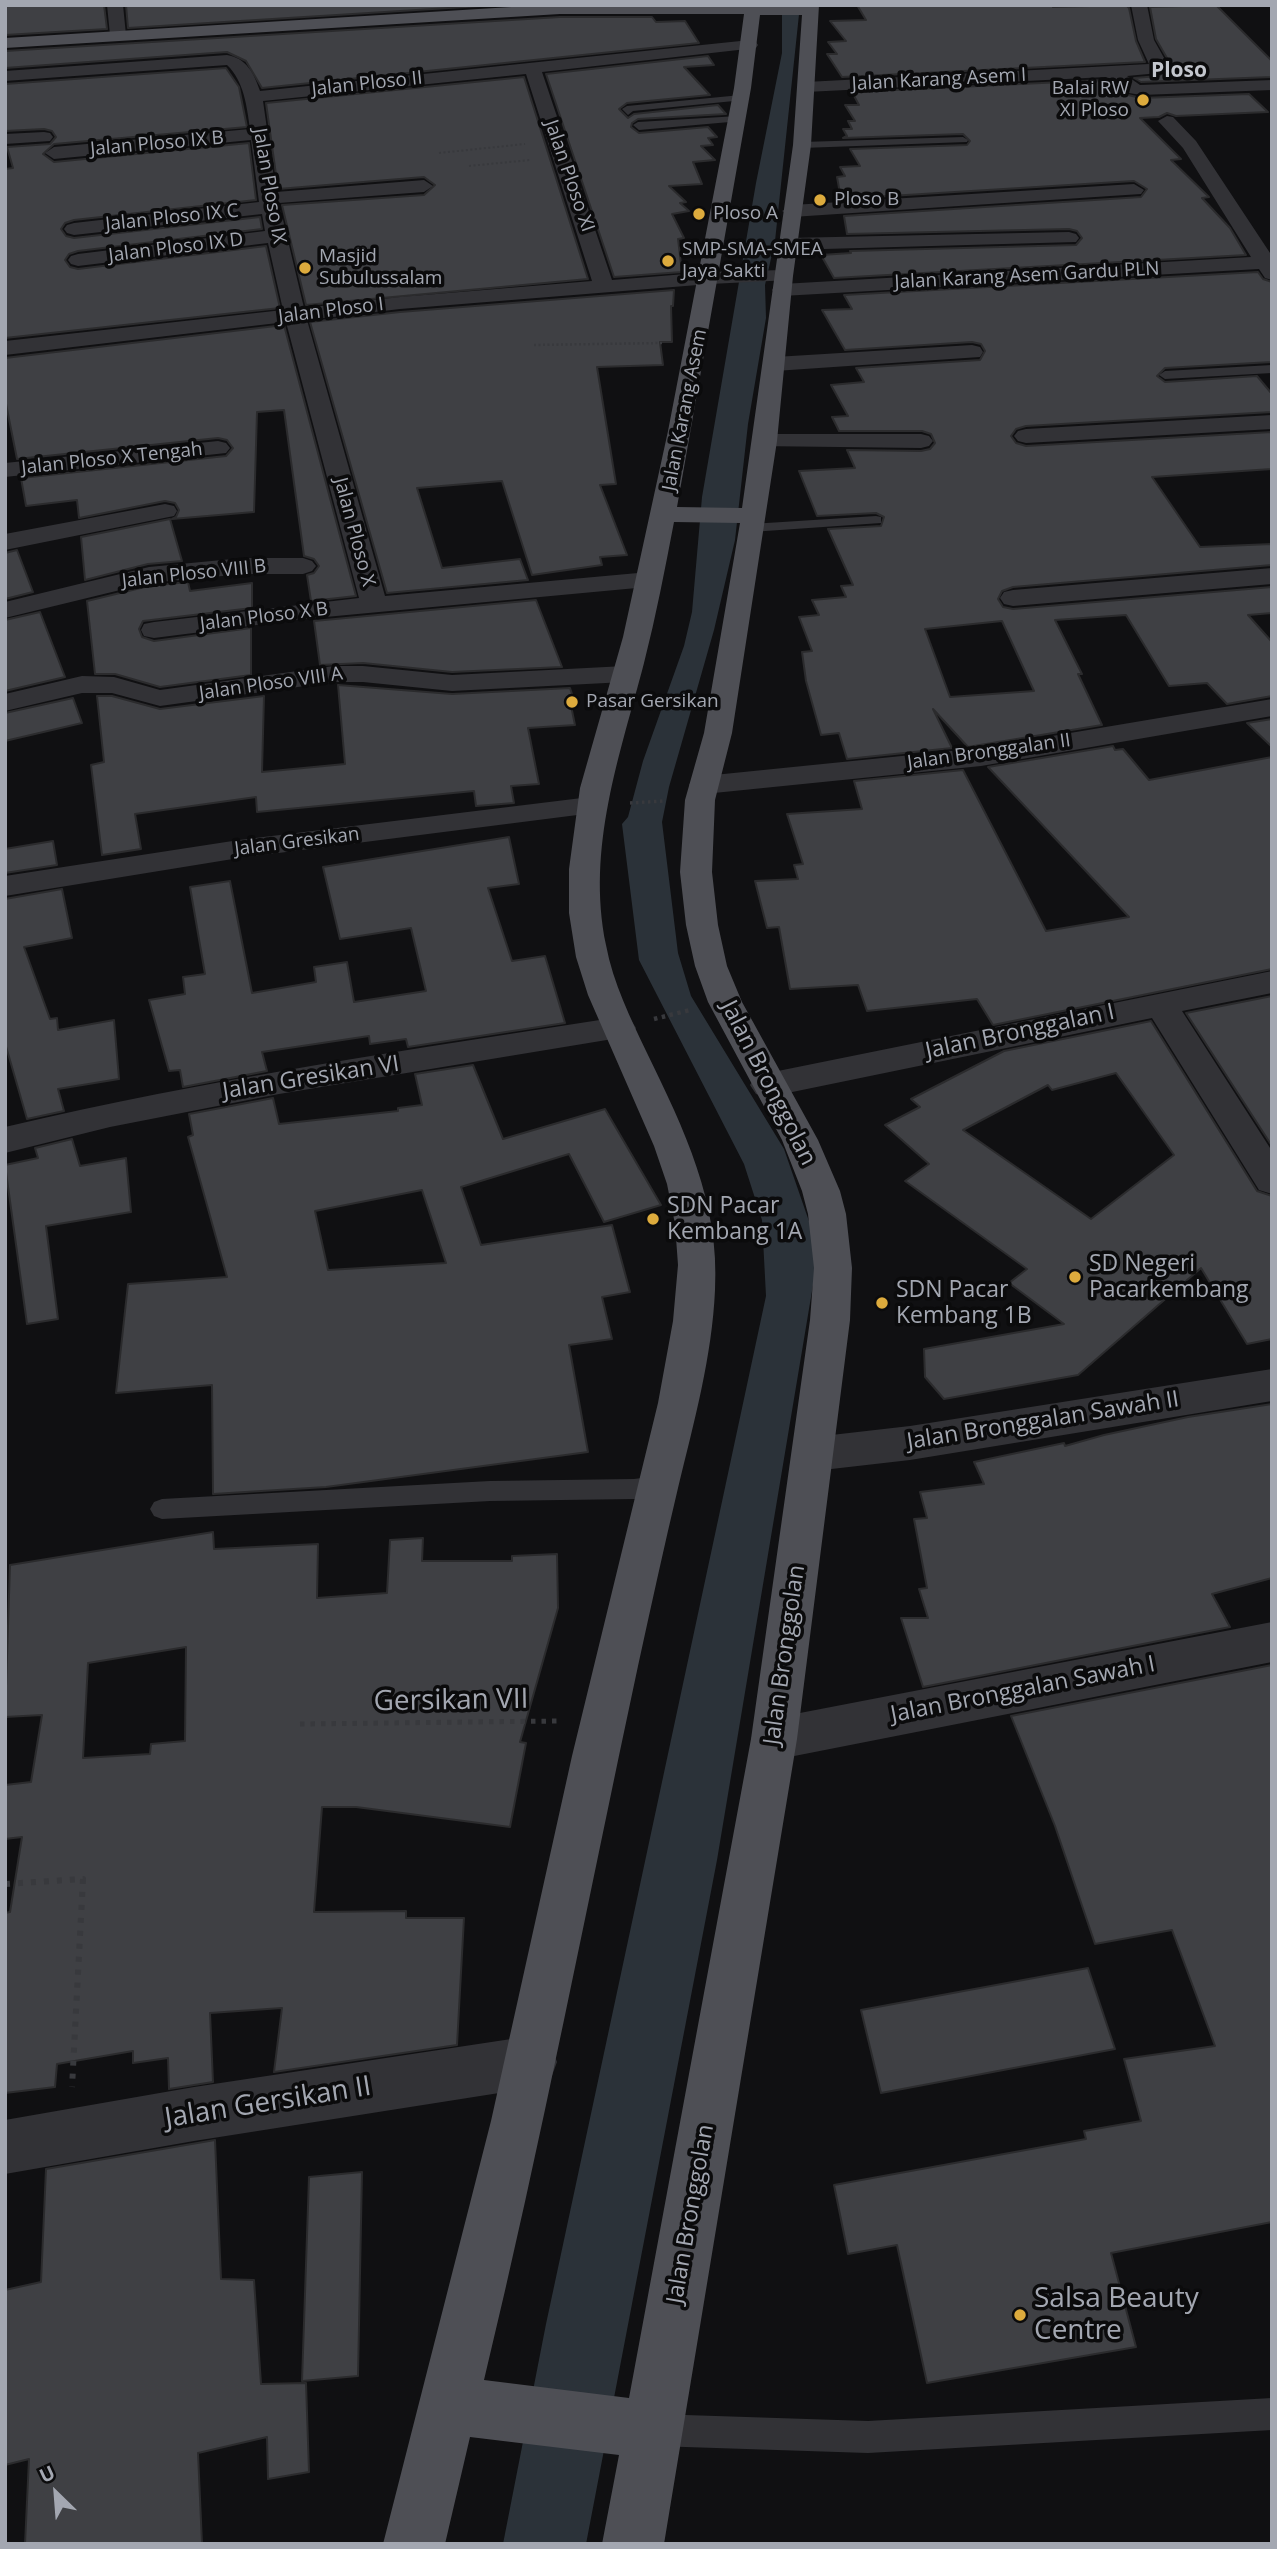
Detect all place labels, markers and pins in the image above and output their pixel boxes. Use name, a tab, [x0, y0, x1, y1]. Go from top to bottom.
place label: Balai RW XI Ploso	[1052, 78, 1129, 122]
marker: Balai RW XI Ploso	[1135, 92, 1151, 108]
place label: Ploso B	[834, 189, 899, 211]
marker: Ploso B	[812, 192, 828, 208]
place label: Ploso A	[713, 203, 778, 225]
marker: Ploso A	[691, 206, 707, 222]
place label: SMP-SMA-SMEA Jaya Sakti	[682, 239, 823, 283]
place label: Masjid Subulussalam	[319, 246, 442, 290]
marker: SMP-SMA-SMEA Jaya Sakti	[660, 253, 676, 269]
marker: Masjid Subulussalam	[297, 260, 313, 276]
place label: Pasar Gersikan	[586, 691, 719, 713]
marker: Pasar Gersikan	[564, 694, 580, 710]
place label: SDN Pacar Kembang 1A	[667, 1192, 802, 1246]
marker: SDN Pacar Kembang 1A	[645, 1211, 661, 1227]
place label: SD Negeri Pacarkembang	[1089, 1250, 1249, 1304]
marker: SD Negeri Pacarkembang	[1067, 1269, 1083, 1285]
place label: SDN Pacar Kembang 1B	[896, 1276, 1032, 1330]
marker: SDN Pacar Kembang 1B	[874, 1295, 890, 1311]
place label: Salsa Beauty Centre	[1034, 2282, 1199, 2348]
marker: Salsa Beauty Centre	[1012, 2307, 1028, 2323]

